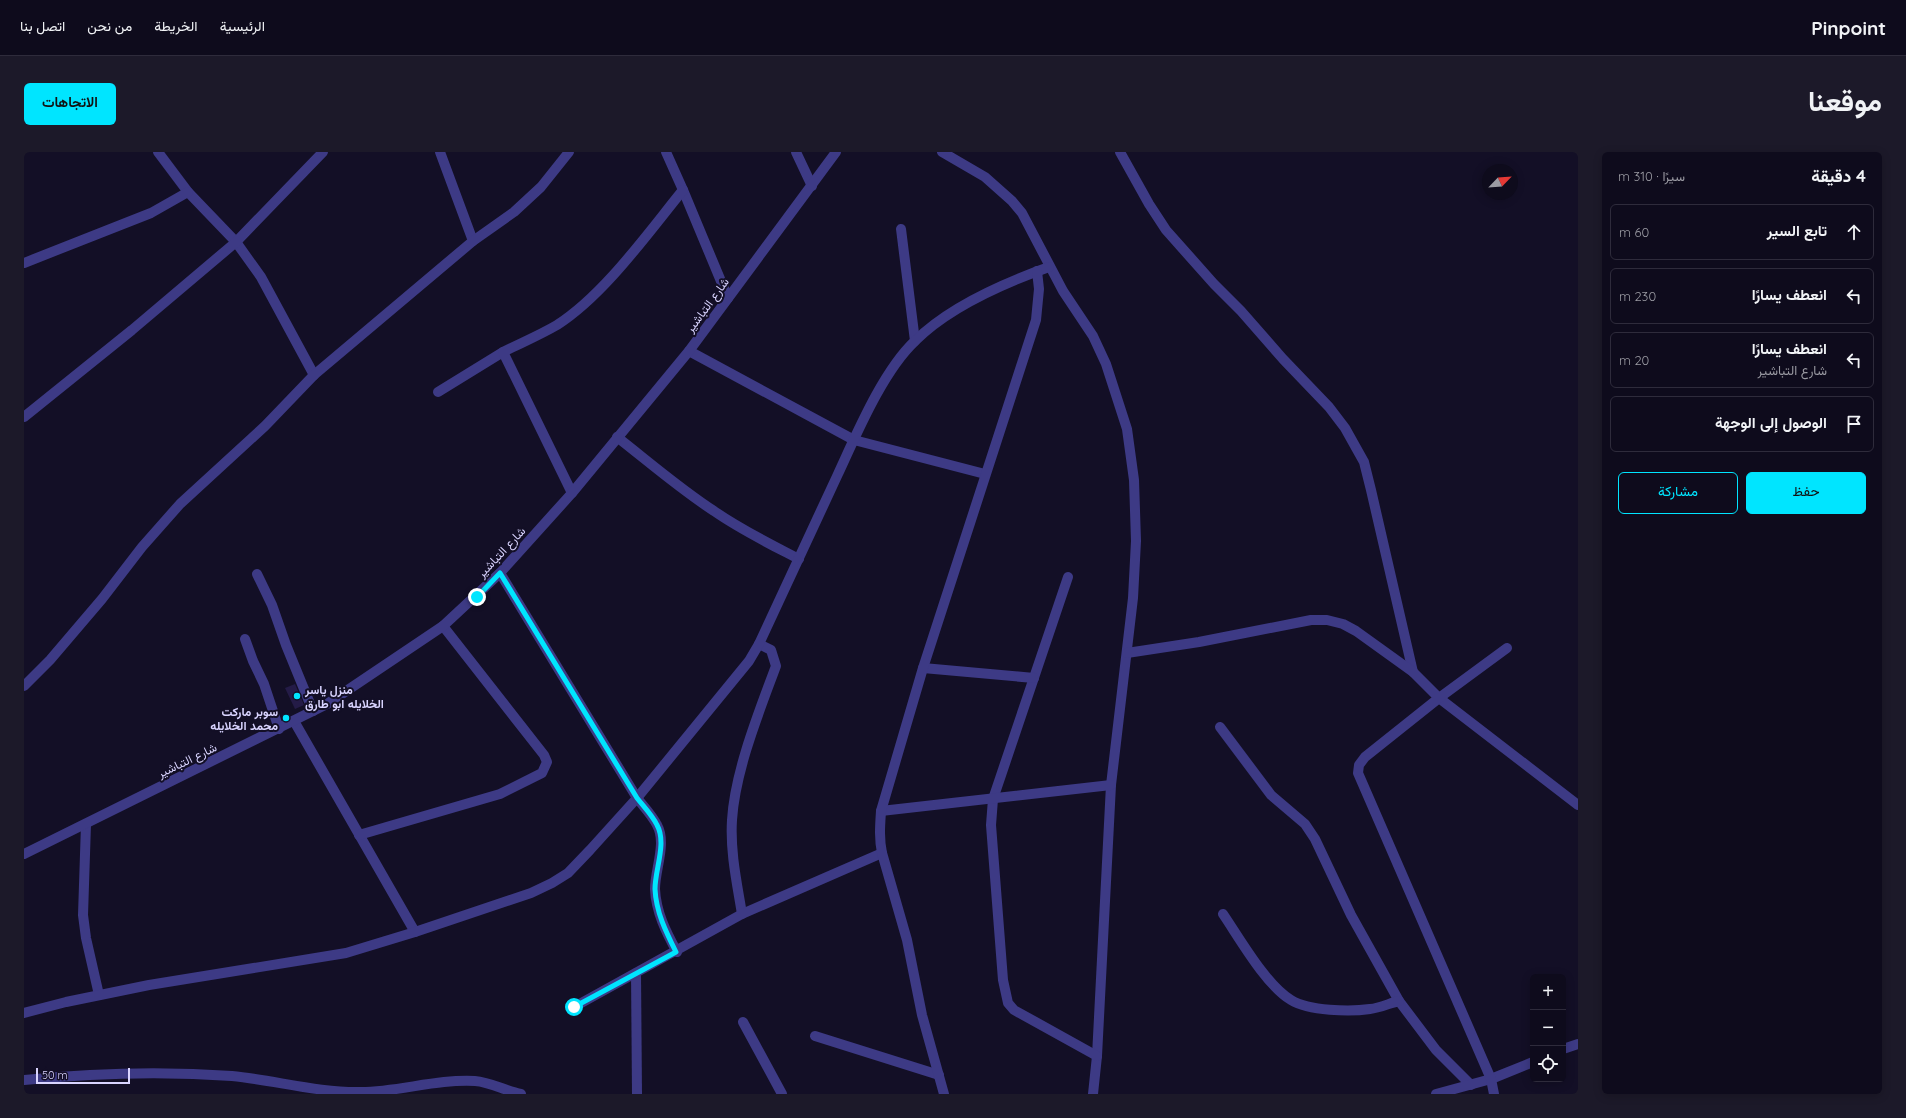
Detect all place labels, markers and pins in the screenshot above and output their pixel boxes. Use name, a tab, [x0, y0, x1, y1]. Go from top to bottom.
place label: منزل ياسر الخلايله ابو طارق	[304, 682, 384, 712]
marker: منزل ياسر الخلايله ابو طارق	[292, 691, 302, 701]
place label: سوبر ماركت محمد الخلايله	[210, 704, 278, 733]
marker: سوبر ماركت محمد الخلايله	[281, 713, 291, 723]

